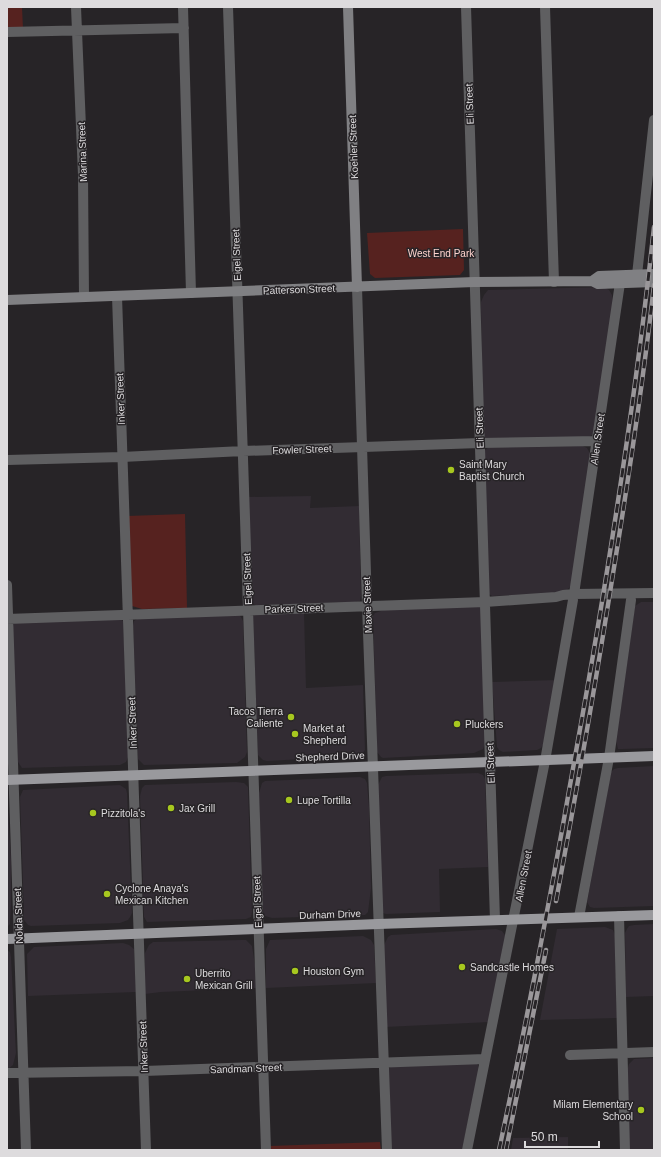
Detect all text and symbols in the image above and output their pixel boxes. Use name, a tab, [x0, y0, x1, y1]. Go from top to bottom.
street label: Eli Street	[463, 83, 476, 124]
street label: Koehler Street	[347, 115, 360, 179]
street label: Marina Street	[76, 122, 89, 182]
street label: Eigel Street	[230, 229, 243, 281]
park label: West End Park	[408, 248, 475, 259]
street label: Patterson Street	[263, 283, 336, 296]
street label: Inker Street	[114, 373, 127, 425]
street label: Eli Street	[473, 407, 486, 448]
street label: Allen Street	[588, 412, 607, 465]
street label: Fowler Street	[272, 443, 332, 456]
place label: Saint Mary Baptist Church	[459, 459, 525, 482]
marker: Saint Mary Baptist Church	[446, 465, 456, 475]
street label: Eigel Street	[241, 553, 254, 605]
street label: Maxie Street	[361, 577, 374, 633]
street label: Parker Street	[264, 602, 324, 615]
street label: Inker Street	[126, 697, 139, 749]
place label: Tacos Tierra Caliente	[229, 706, 283, 729]
marker: Tacos Tierra Caliente	[286, 712, 296, 722]
marker: Pluckers	[452, 719, 462, 729]
place label: Pluckers	[465, 719, 503, 730]
place label: Market at Shepherd	[303, 723, 346, 746]
marker: Market at Shepherd	[290, 729, 300, 739]
street label: Eli Street	[484, 742, 497, 783]
street label: Shepherd Drive	[295, 750, 365, 763]
marker: Lupe Tortilla	[284, 795, 294, 805]
place label: Lupe Tortilla	[297, 795, 351, 806]
marker: Jax Grill	[166, 803, 176, 813]
place label: Jax Grill	[179, 803, 215, 814]
marker: Pizzitola's	[88, 808, 98, 818]
place label: Pizzitola's	[101, 808, 145, 819]
street label: Allen Street	[513, 849, 534, 903]
street label: Eigel Street	[251, 876, 264, 928]
place label: Cyclone Anaya's Mexican Kitchen	[115, 883, 189, 906]
street label: Nolda Street	[12, 888, 25, 944]
marker: Cyclone Anaya's Mexican Kitchen	[102, 889, 112, 899]
street label: Durham Drive	[299, 908, 361, 921]
marker: Sandcastle Homes	[457, 962, 467, 972]
place label: Sandcastle Homes	[470, 962, 554, 973]
marker: Houston Gym	[290, 966, 300, 976]
place label: Houston Gym	[303, 966, 364, 977]
place label: Uberrito Mexican Grill	[195, 968, 253, 991]
marker: Uberrito Mexican Grill	[182, 974, 192, 984]
street label: Inker Street	[137, 1021, 150, 1073]
street label: Sandman Street	[210, 1062, 283, 1075]
place label: Milam Elementary School	[553, 1099, 633, 1122]
marker: Milam Elementary School	[636, 1105, 646, 1115]
scale bar	[525, 1123, 599, 1149]
text: 50 m	[531, 1130, 558, 1144]

